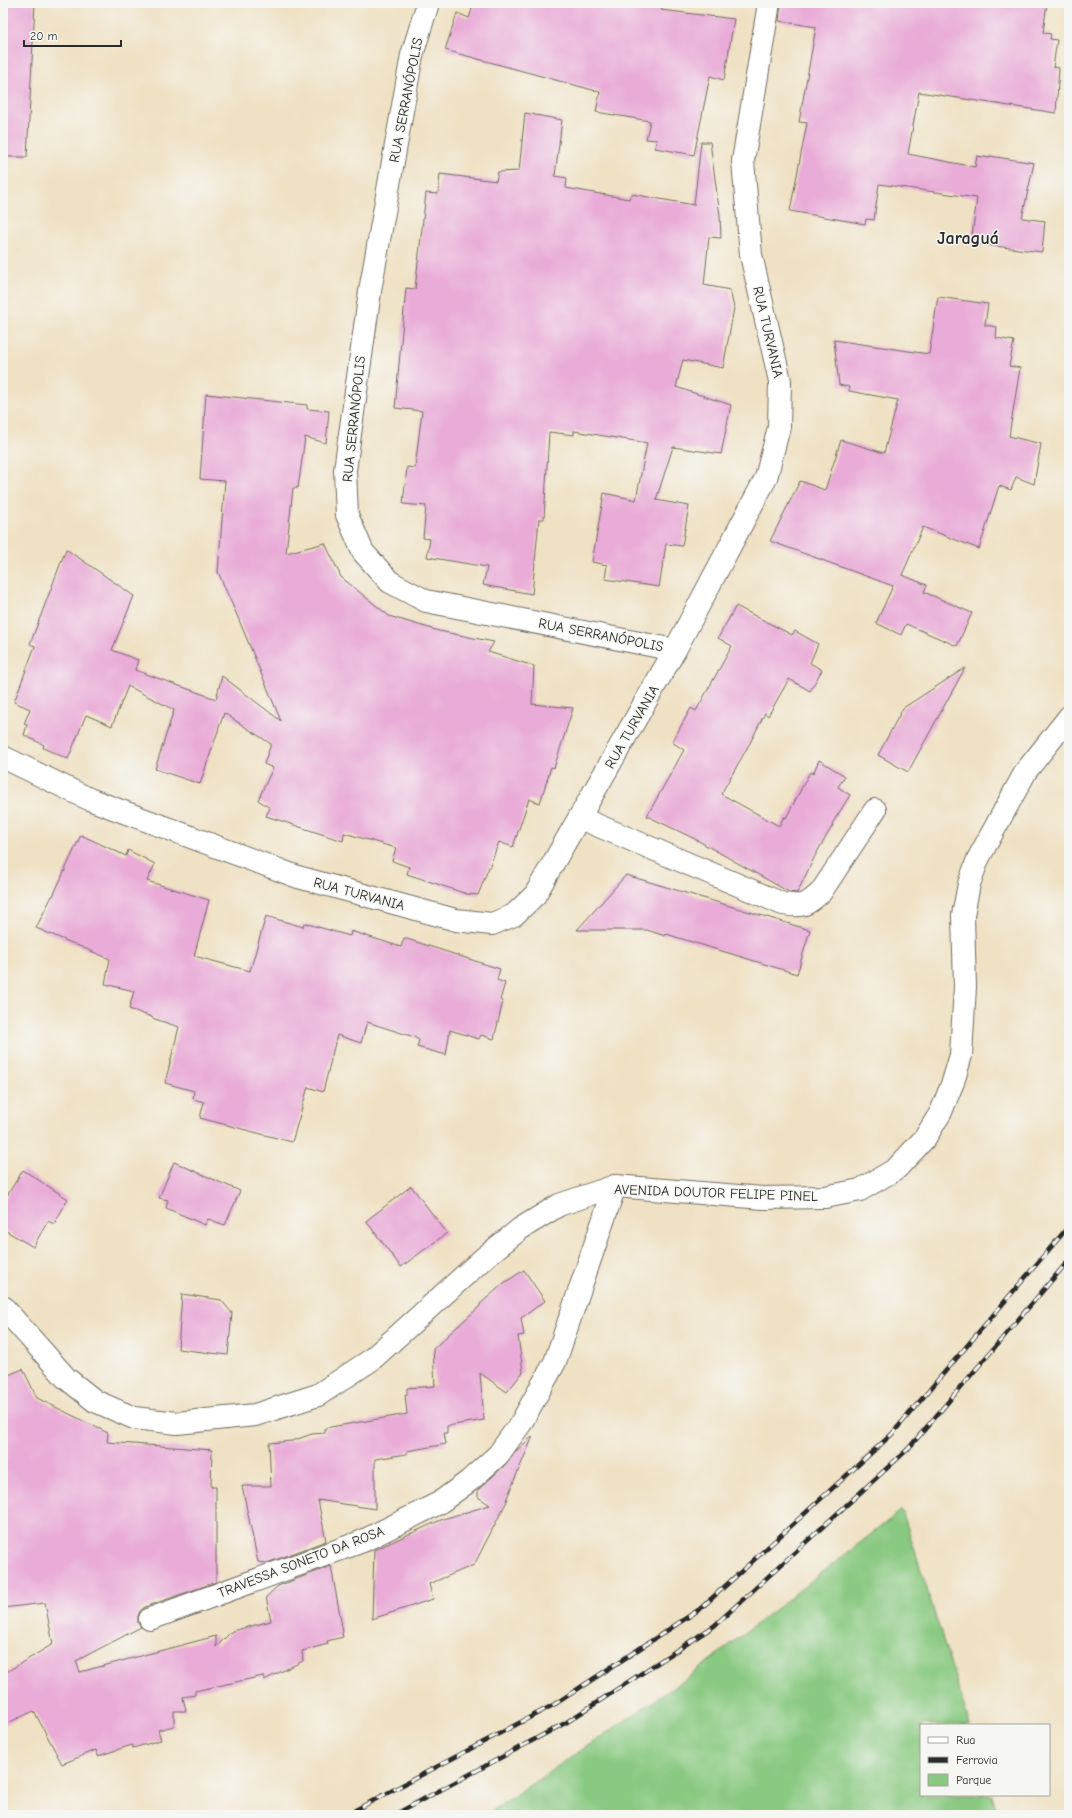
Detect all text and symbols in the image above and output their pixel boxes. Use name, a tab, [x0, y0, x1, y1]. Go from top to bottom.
scale bar	[24, 22, 121, 48]
text: 20 m	[30, 29, 58, 43]
street label: RUA SERRANÓPOLIS	[386, 36, 426, 164]
district label: Jaraguá	[937, 228, 999, 249]
street label: RUA TURVANIA	[749, 285, 787, 379]
street label: RUA SERRANÓPOLIS	[339, 355, 369, 483]
street label: RUA SERRANÓPOLIS	[537, 615, 665, 655]
street label: RUA TURVANIA	[601, 682, 663, 772]
street label: RUA TURVANIA	[312, 874, 406, 914]
street label: AVENIDA DOUTOR FELIPE PINEL	[614, 1181, 818, 1205]
street label: TRAVESSA SONETO DA ROSA	[215, 1522, 387, 1602]
legend	[920, 1724, 1050, 1796]
text: Rua	[956, 1733, 975, 1747]
text: Ferrovia	[956, 1753, 998, 1767]
text: Parque	[956, 1773, 991, 1787]

